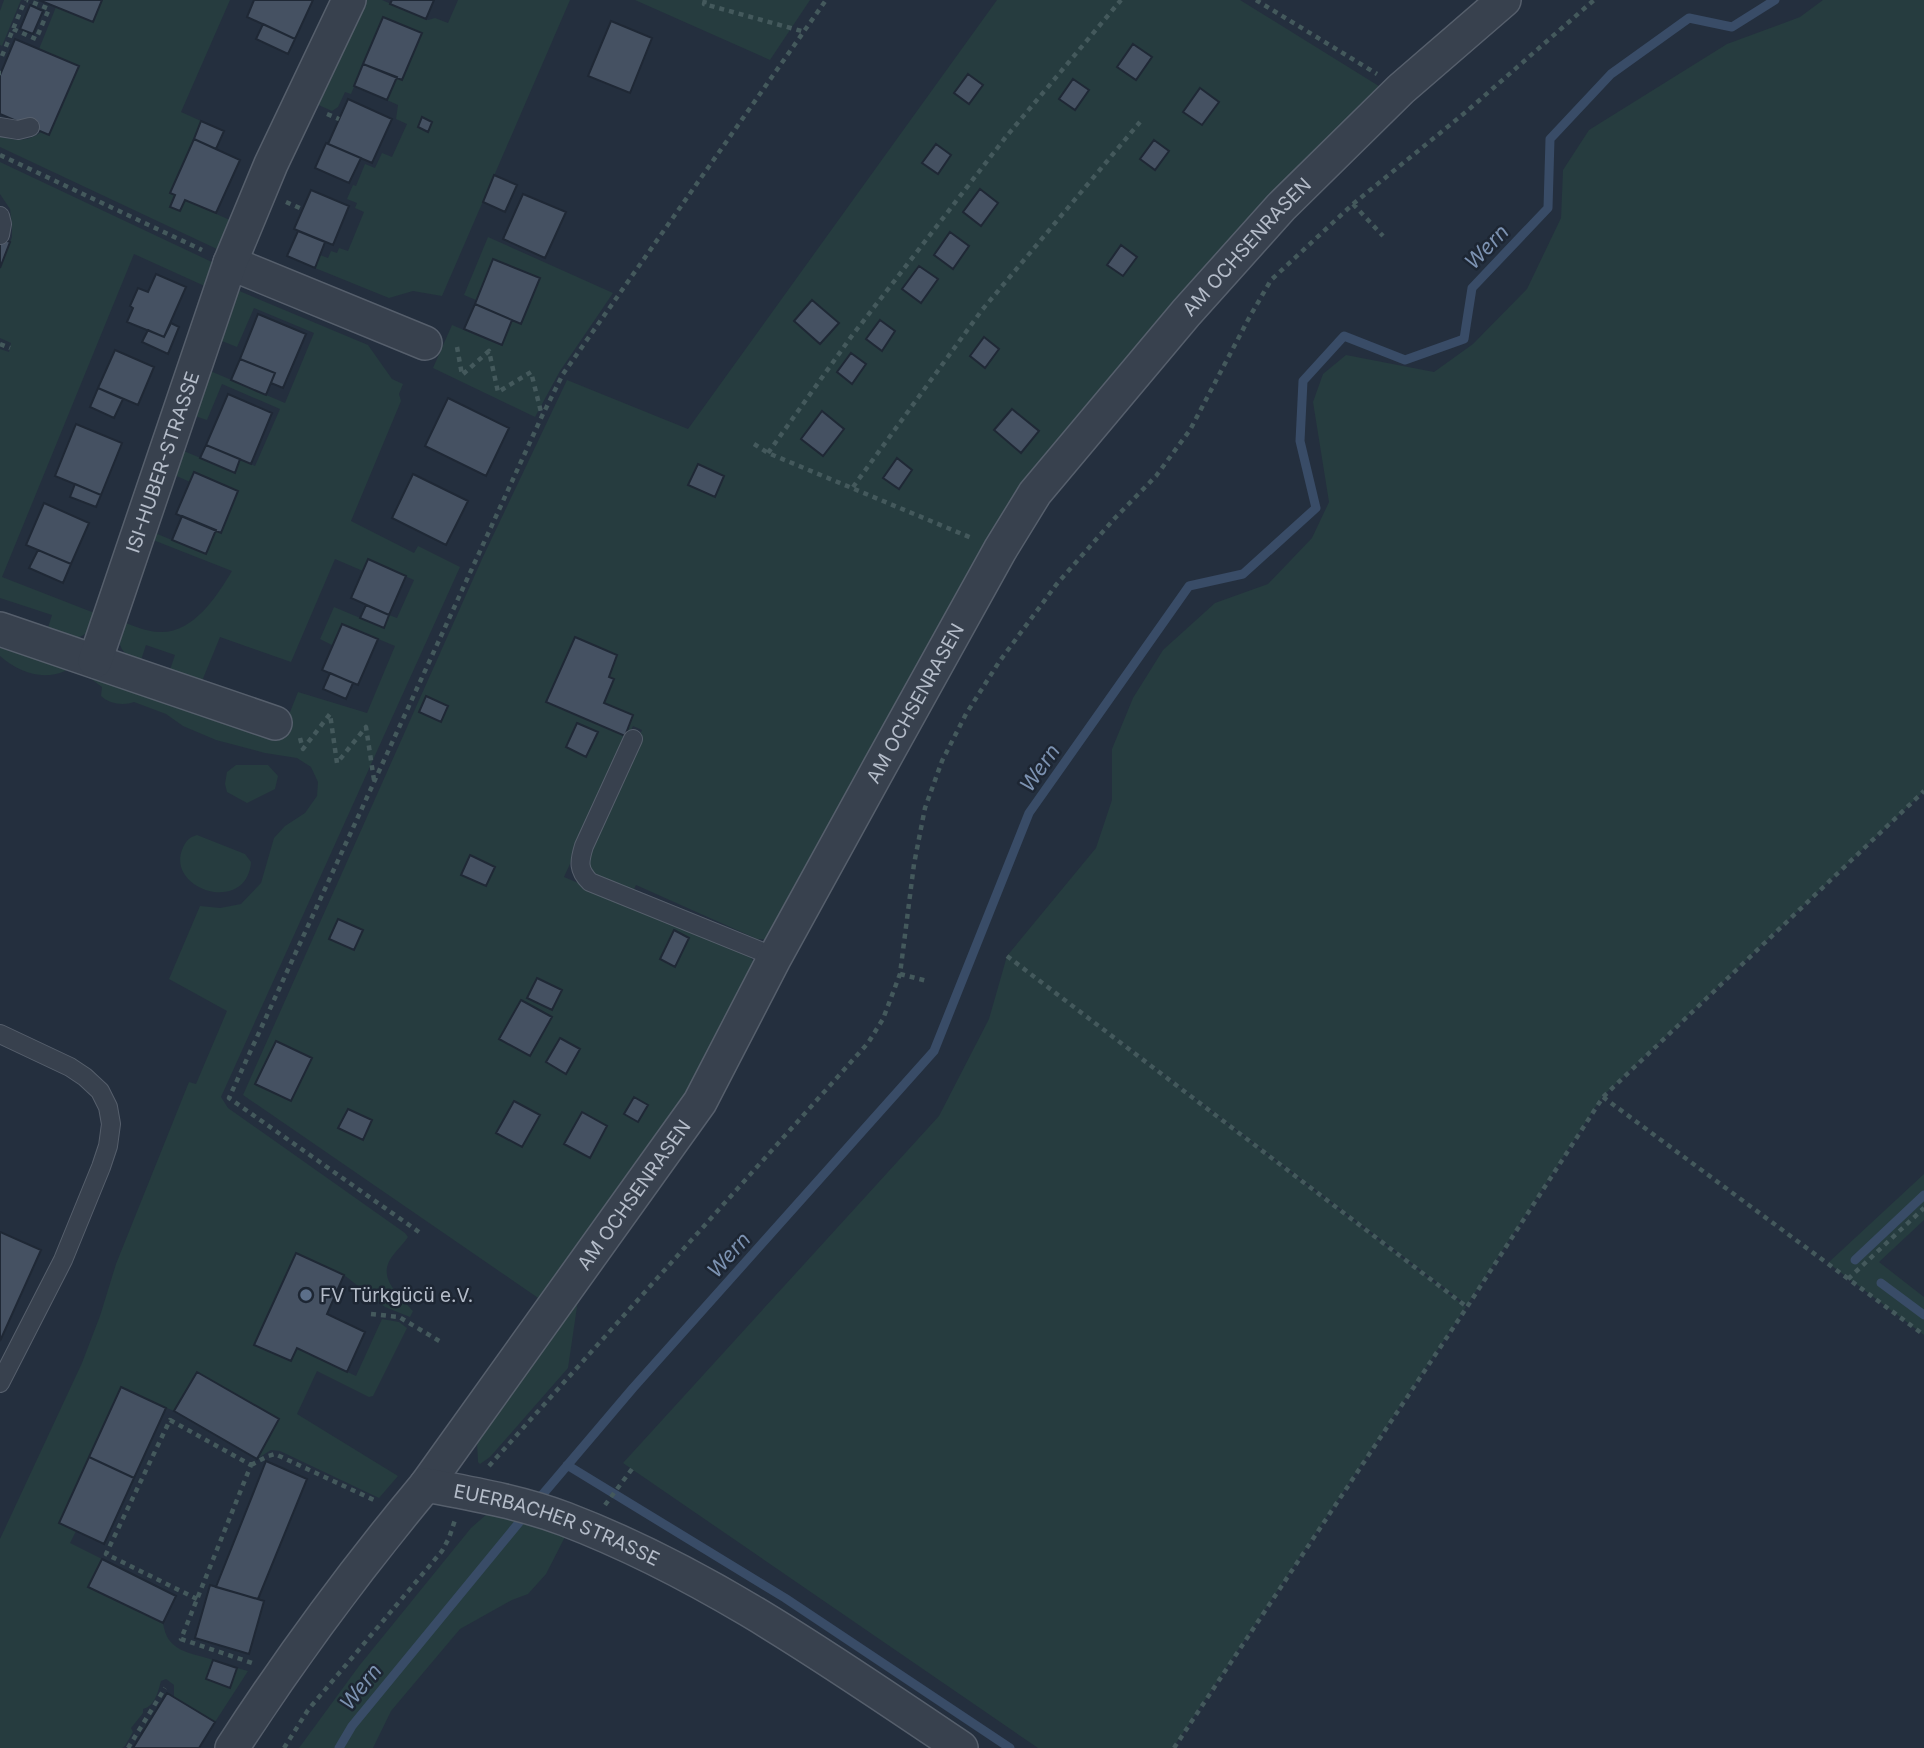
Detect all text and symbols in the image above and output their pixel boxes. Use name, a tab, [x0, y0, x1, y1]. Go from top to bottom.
street label: AM OCHSENRASEN	[1178, 173, 1316, 321]
water label: Wern	[1459, 219, 1514, 274]
street label: ISI-HUBER-STRASSE	[122, 369, 204, 556]
street label: AM OCHSENRASEN	[862, 619, 969, 787]
water label: Wern	[1014, 739, 1065, 796]
street label: AM OCHSENRASEN	[573, 1115, 696, 1275]
water label: Wern	[702, 1227, 755, 1282]
place label: FV Türkgücü e.V.	[320, 1284, 473, 1307]
marker: FV Türkgücü e.V.	[298, 1287, 314, 1303]
street label: EUERBACHER STRASSE	[452, 1480, 663, 1571]
water label: Wern	[334, 1658, 387, 1715]

